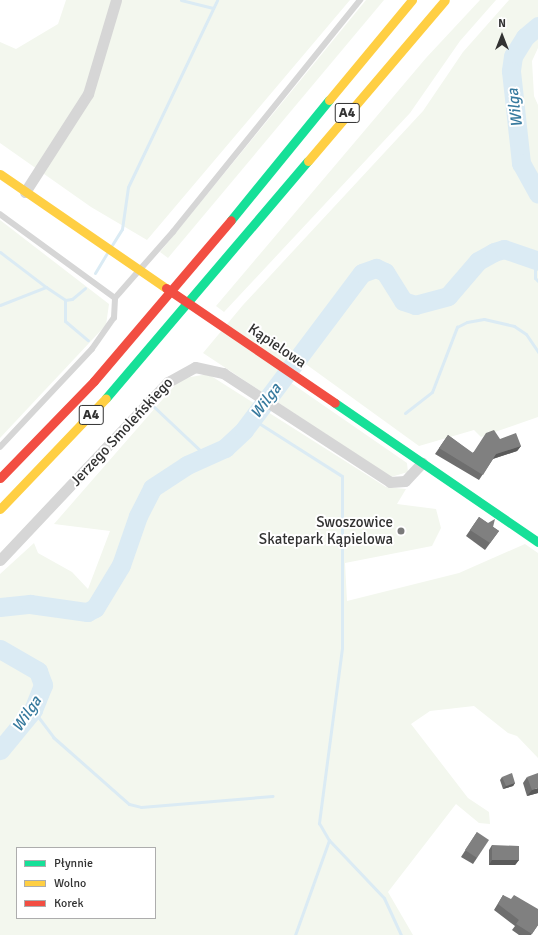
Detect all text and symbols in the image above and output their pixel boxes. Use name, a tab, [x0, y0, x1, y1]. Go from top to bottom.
north arrow	[482, 16, 522, 56]
text: N	[498, 17, 506, 30]
water label: Wilga	[503, 87, 527, 129]
road number: A4	[334, 101, 360, 125]
street label: Kąpielowa	[244, 320, 310, 372]
street label: Jerzego Smoleńskiego	[67, 374, 177, 490]
water label: Wilga	[247, 380, 285, 422]
road number: A4	[78, 403, 104, 427]
place label: Swoszowice Skatepark Kąpielowa	[259, 513, 393, 548]
marker: Swoszowice Skatepark Kąpielowa	[396, 526, 406, 536]
water label: Wilga	[8, 692, 46, 736]
legend	[16, 847, 156, 919]
text: Płynnie	[54, 856, 93, 871]
text: Wolno	[54, 876, 86, 891]
text: Korek	[54, 896, 83, 911]

